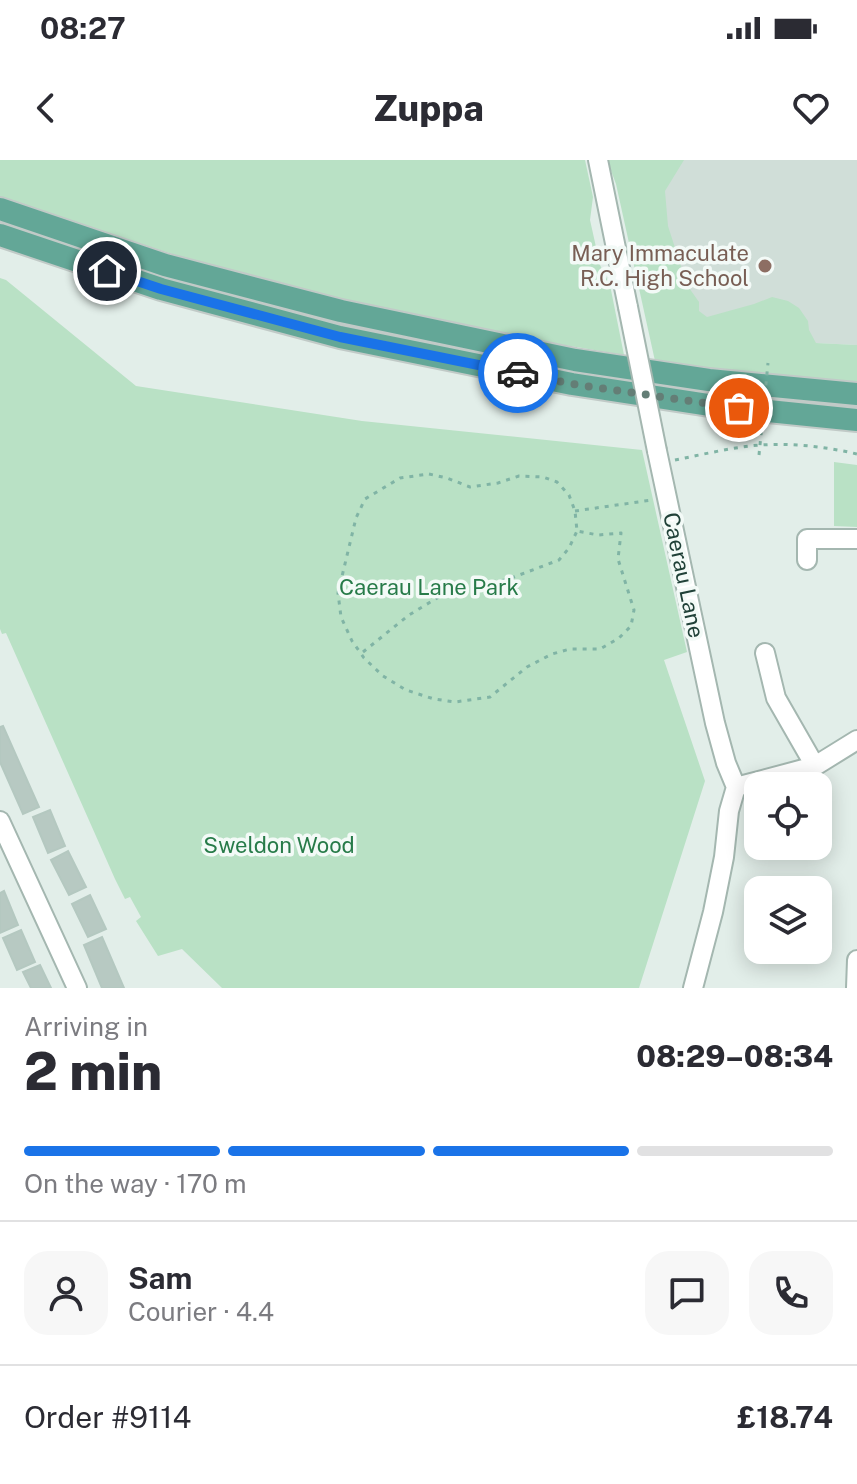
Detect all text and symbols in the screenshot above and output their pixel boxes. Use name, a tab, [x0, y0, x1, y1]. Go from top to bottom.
text: 08:27	[40, 10, 126, 46]
icon: back	[24, 86, 68, 130]
icon: heart	[789, 86, 833, 130]
text: Zuppa	[373, 87, 484, 129]
pin	[73, 237, 141, 305]
place label: Mary Immaculate R.C. High School	[571, 240, 749, 291]
icon: home	[85, 249, 129, 293]
marker: Mary Immaculate R.C. High School	[756, 257, 774, 275]
courier	[478, 333, 558, 413]
icon: car	[496, 351, 540, 395]
pin	[705, 374, 773, 442]
icon: bag	[717, 386, 761, 430]
street label: Caerau Lane	[658, 510, 710, 640]
park label: Caerau Lane Park	[339, 574, 519, 600]
map controls	[744, 772, 832, 964]
button: locate	[744, 772, 832, 860]
park label: Sweldon Wood	[203, 832, 355, 858]
button: layers	[744, 876, 832, 964]
text: Arriving in	[24, 1011, 148, 1042]
text: 08:29–08:34	[636, 1038, 833, 1074]
text: 2 min	[24, 1041, 162, 1102]
text: On the way · 170 m	[24, 1168, 247, 1199]
button: person	[24, 1251, 108, 1335]
button: chat	[645, 1251, 729, 1335]
button: phone	[749, 1251, 833, 1335]
text: Sam	[128, 1260, 192, 1296]
text: Courier · 4.4	[128, 1296, 274, 1327]
text: Order #9114	[24, 1399, 191, 1435]
text: £18.74	[737, 1399, 833, 1435]

